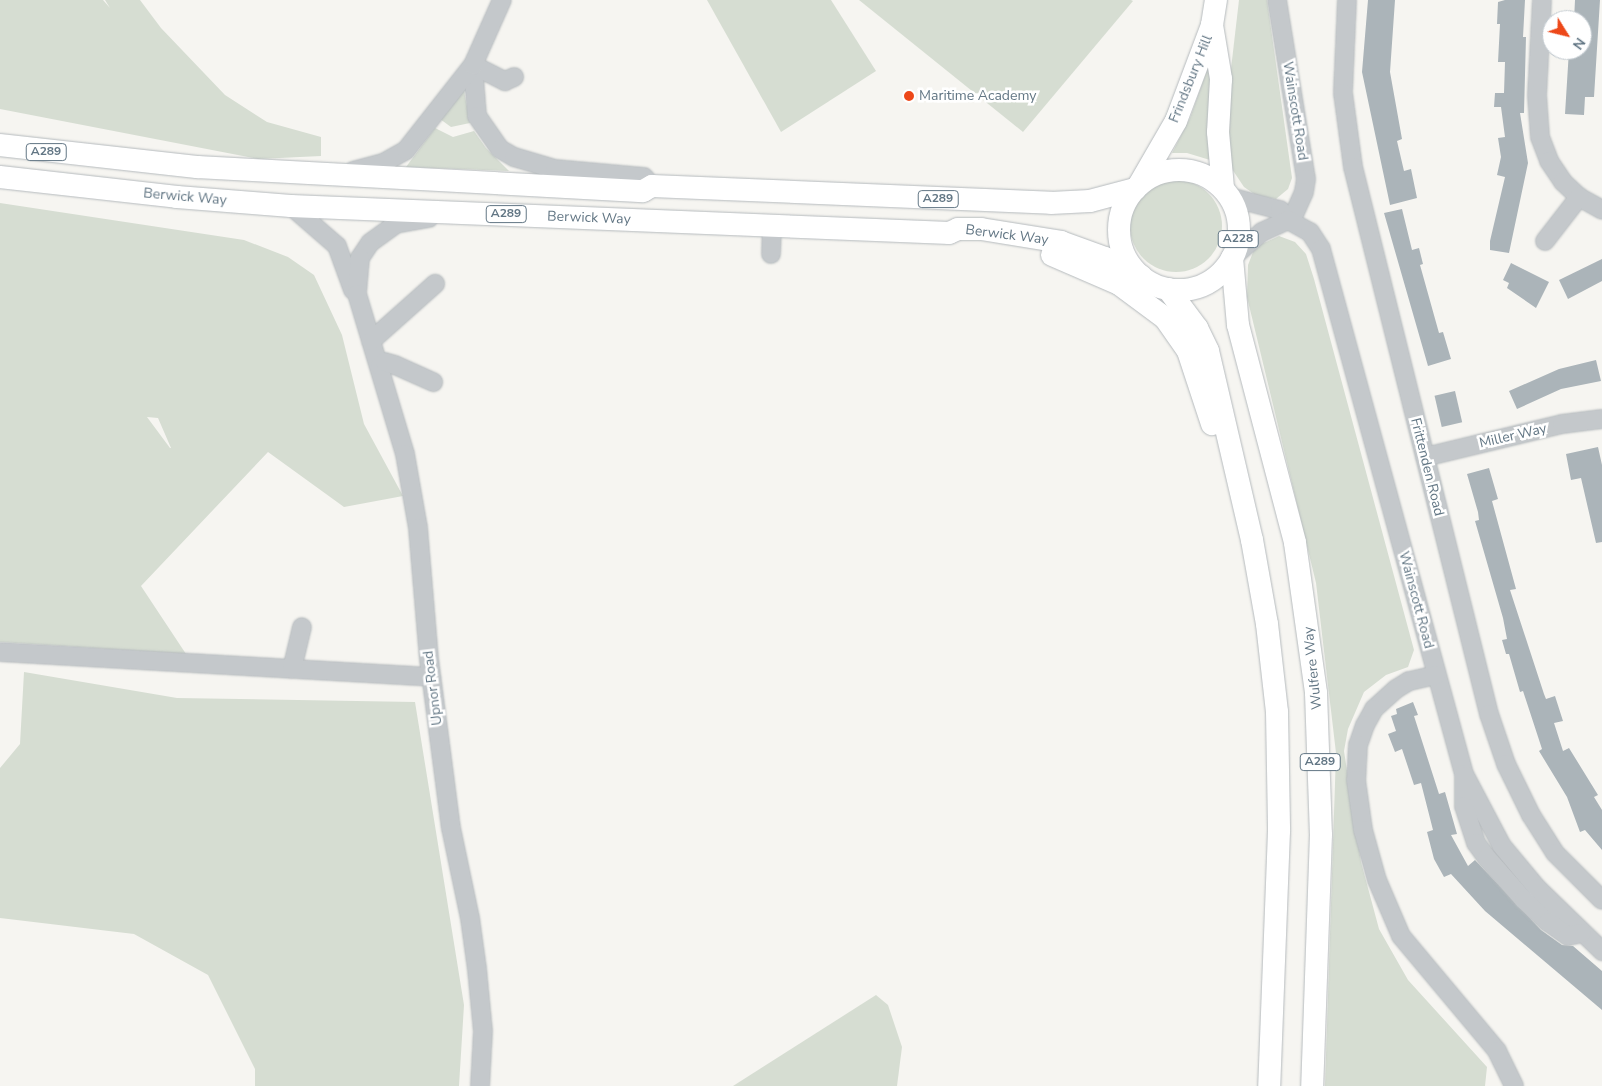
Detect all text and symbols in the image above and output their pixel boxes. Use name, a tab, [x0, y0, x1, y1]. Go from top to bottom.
north arrow	[1542, 10, 1592, 60]
street label: Frindsbury Hill	[1166, 33, 1216, 125]
text: N	[1568, 34, 1590, 53]
street label: Wainscott Road	[1279, 60, 1311, 162]
place label: Maritime Academy	[919, 88, 1037, 104]
marker: Maritime Academy	[903, 90, 915, 102]
road number: A289	[25, 142, 67, 162]
street label: Berwick Way	[143, 185, 227, 209]
road number: A289	[917, 190, 959, 208]
road number: A289	[485, 204, 527, 223]
street label: Berwick Way	[547, 208, 631, 228]
street label: Berwick Way	[964, 222, 1050, 248]
road number: A228	[1217, 230, 1259, 248]
street label: Frittenden Road	[1407, 416, 1447, 518]
street label: Miller Way	[1478, 420, 1548, 452]
street label: Wainscott Road	[1395, 550, 1437, 650]
street label: Wulfere Way	[1300, 626, 1326, 710]
street label: Upnor Road	[420, 650, 446, 726]
road number: A289	[1299, 752, 1341, 772]

